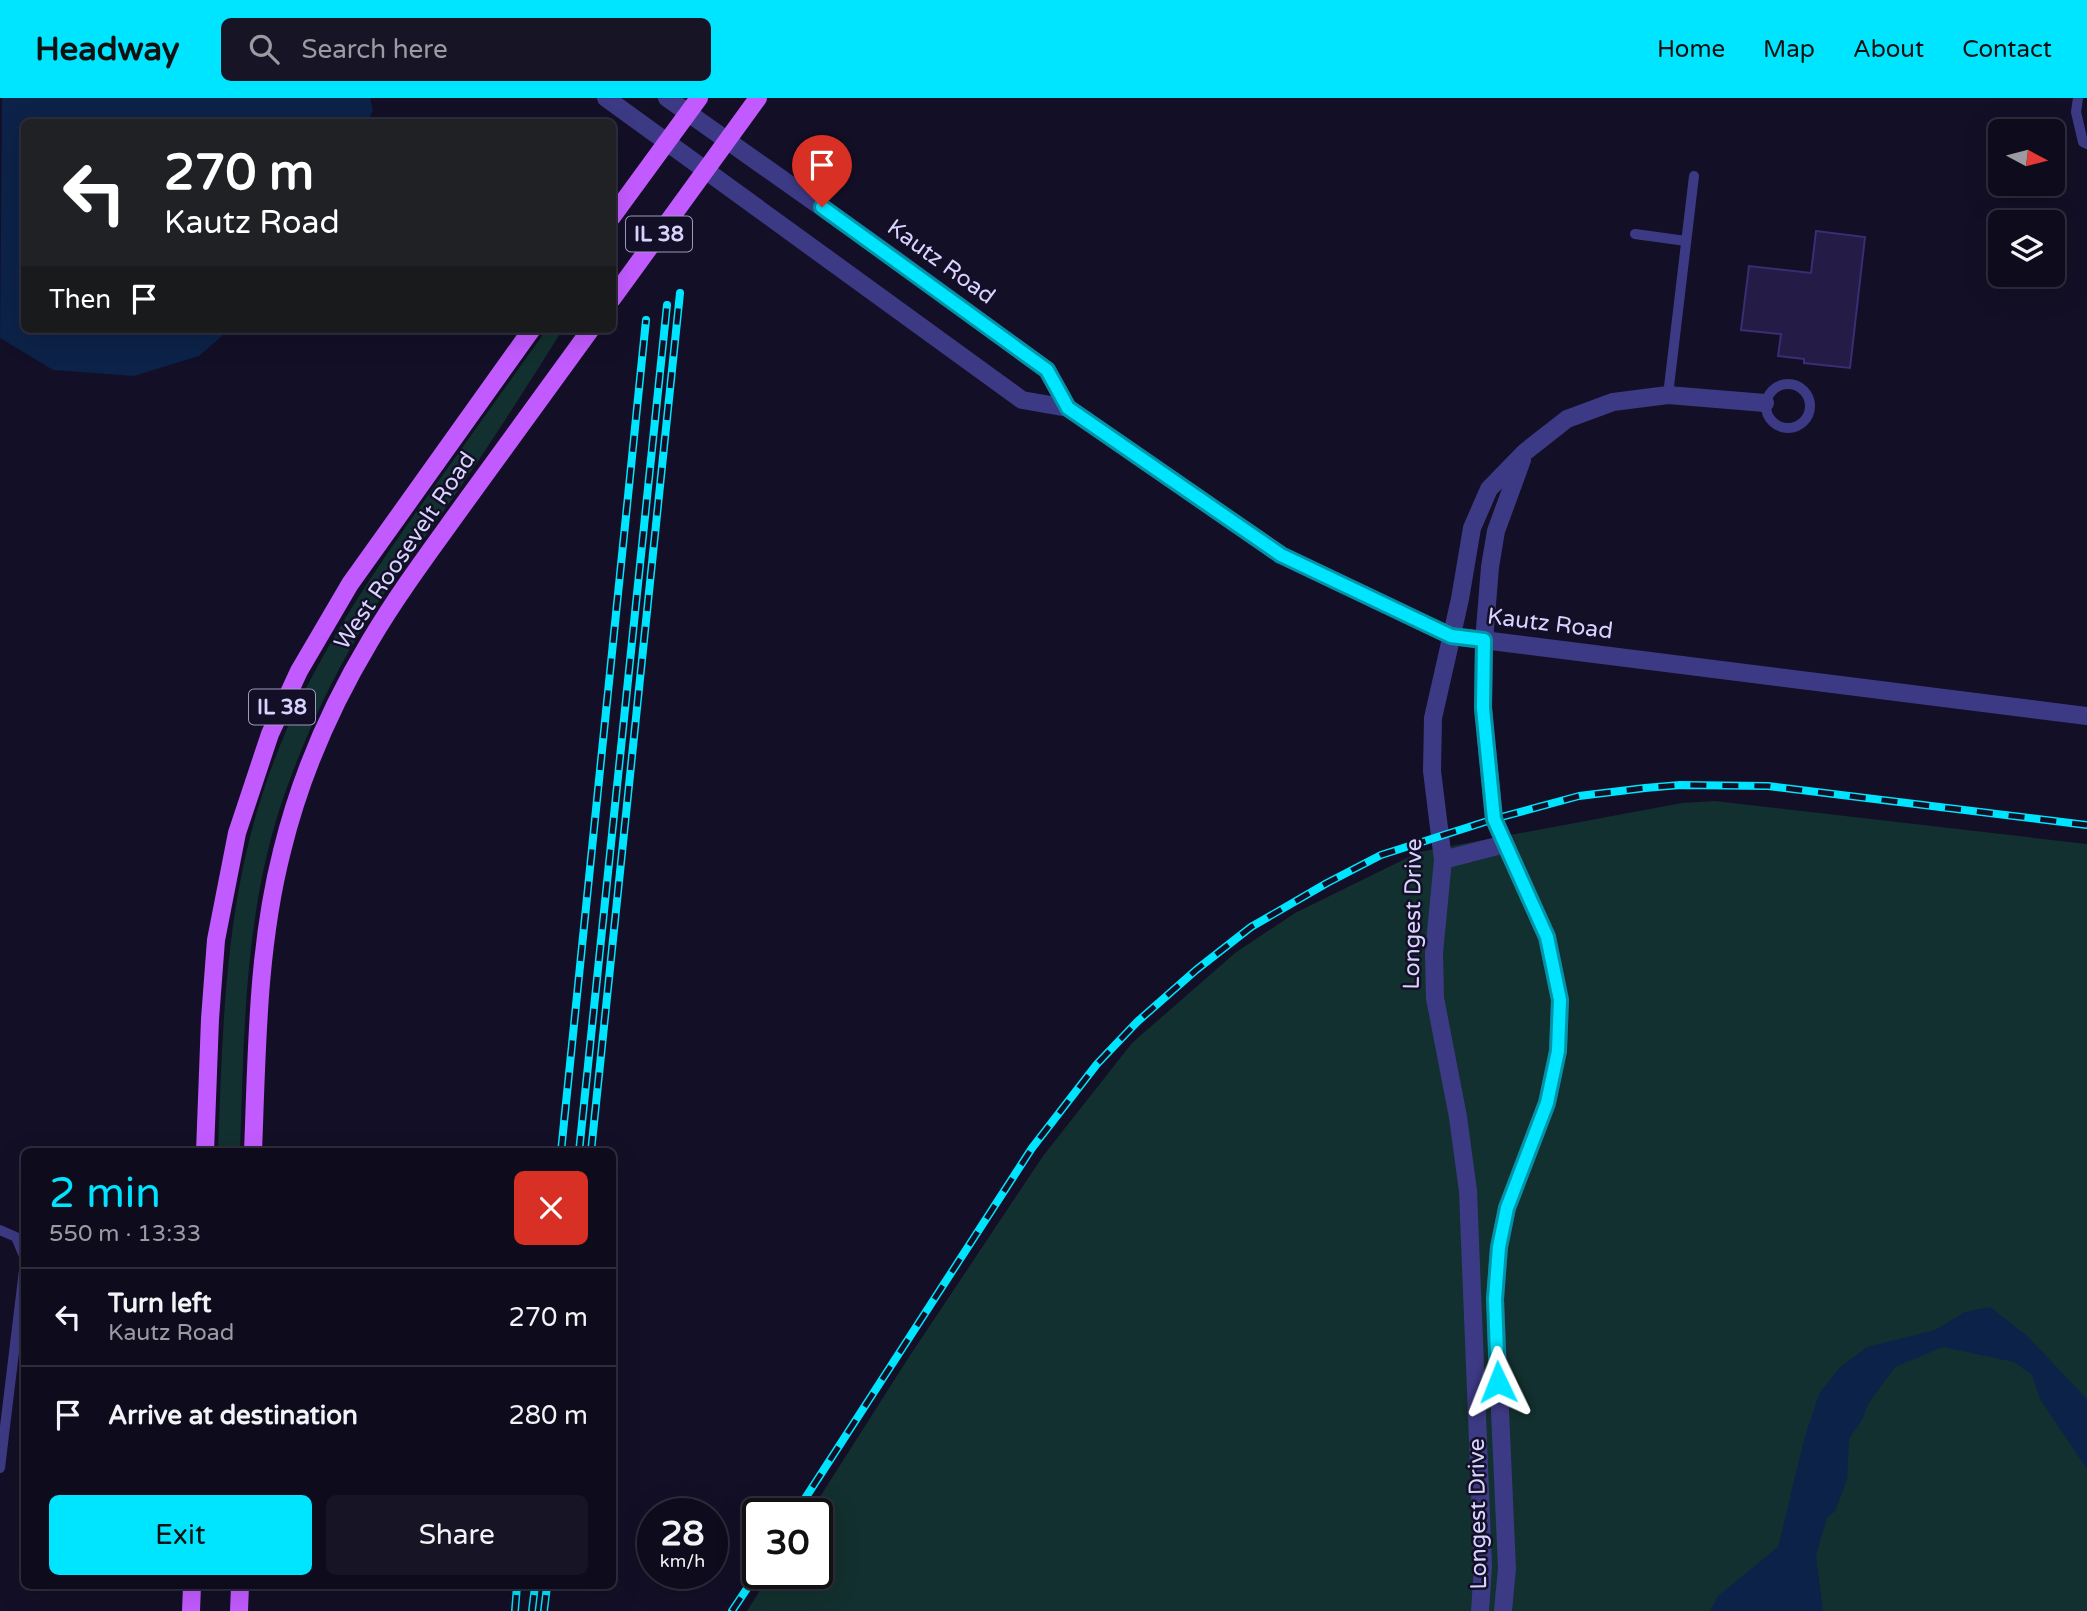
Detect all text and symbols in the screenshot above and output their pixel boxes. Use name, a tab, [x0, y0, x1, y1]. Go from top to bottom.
search box	[221, 18, 711, 81]
text: Headway	[35, 30, 179, 69]
icon: search	[245, 30, 283, 68]
text: Search here	[301, 34, 448, 65]
text: Home	[1657, 35, 1725, 64]
text: Map	[1763, 35, 1815, 64]
text: About	[1853, 35, 1924, 64]
text: Contact	[1962, 35, 2052, 64]
north arrow	[1988, 119, 2065, 196]
map controls	[1988, 119, 2065, 287]
pin	[792, 135, 852, 207]
text: 270 m	[164, 144, 314, 203]
icon: arrive	[803, 146, 841, 184]
icon: left	[49, 147, 140, 238]
text: Kautz Road	[164, 204, 340, 242]
button: layers	[1988, 210, 2065, 287]
street label: Kautz Road	[882, 214, 1000, 310]
road number: IL 38	[626, 216, 692, 252]
icon: arrive	[125, 280, 163, 318]
text: Then	[49, 284, 111, 315]
street label: West Roosevelt Road	[328, 447, 482, 655]
street label: Kautz Road	[1486, 602, 1614, 646]
road number: IL 38	[249, 690, 315, 724]
street label: Longest Drive	[1398, 838, 1428, 990]
text: 2 min	[49, 1168, 161, 1219]
button: close	[514, 1171, 588, 1245]
text: 550 m · 13:33	[49, 1220, 201, 1248]
text: Turn left	[108, 1288, 211, 1319]
icon: left	[49, 1298, 87, 1336]
text: 270 m	[508, 1302, 588, 1333]
text: Kautz Road	[108, 1319, 234, 1347]
position arrow	[1461, 1345, 1535, 1419]
icon: arrive	[49, 1396, 87, 1434]
text: Arrive at destination	[108, 1400, 358, 1431]
text: 280 m	[508, 1400, 588, 1431]
street label: Longest Drive	[1463, 1438, 1493, 1590]
button: Exit	[49, 1495, 312, 1575]
button: Share	[326, 1495, 588, 1575]
speed limit sign: 30	[742, 1498, 833, 1589]
text: 28	[661, 1513, 704, 1555]
text: km/h	[660, 1550, 705, 1572]

